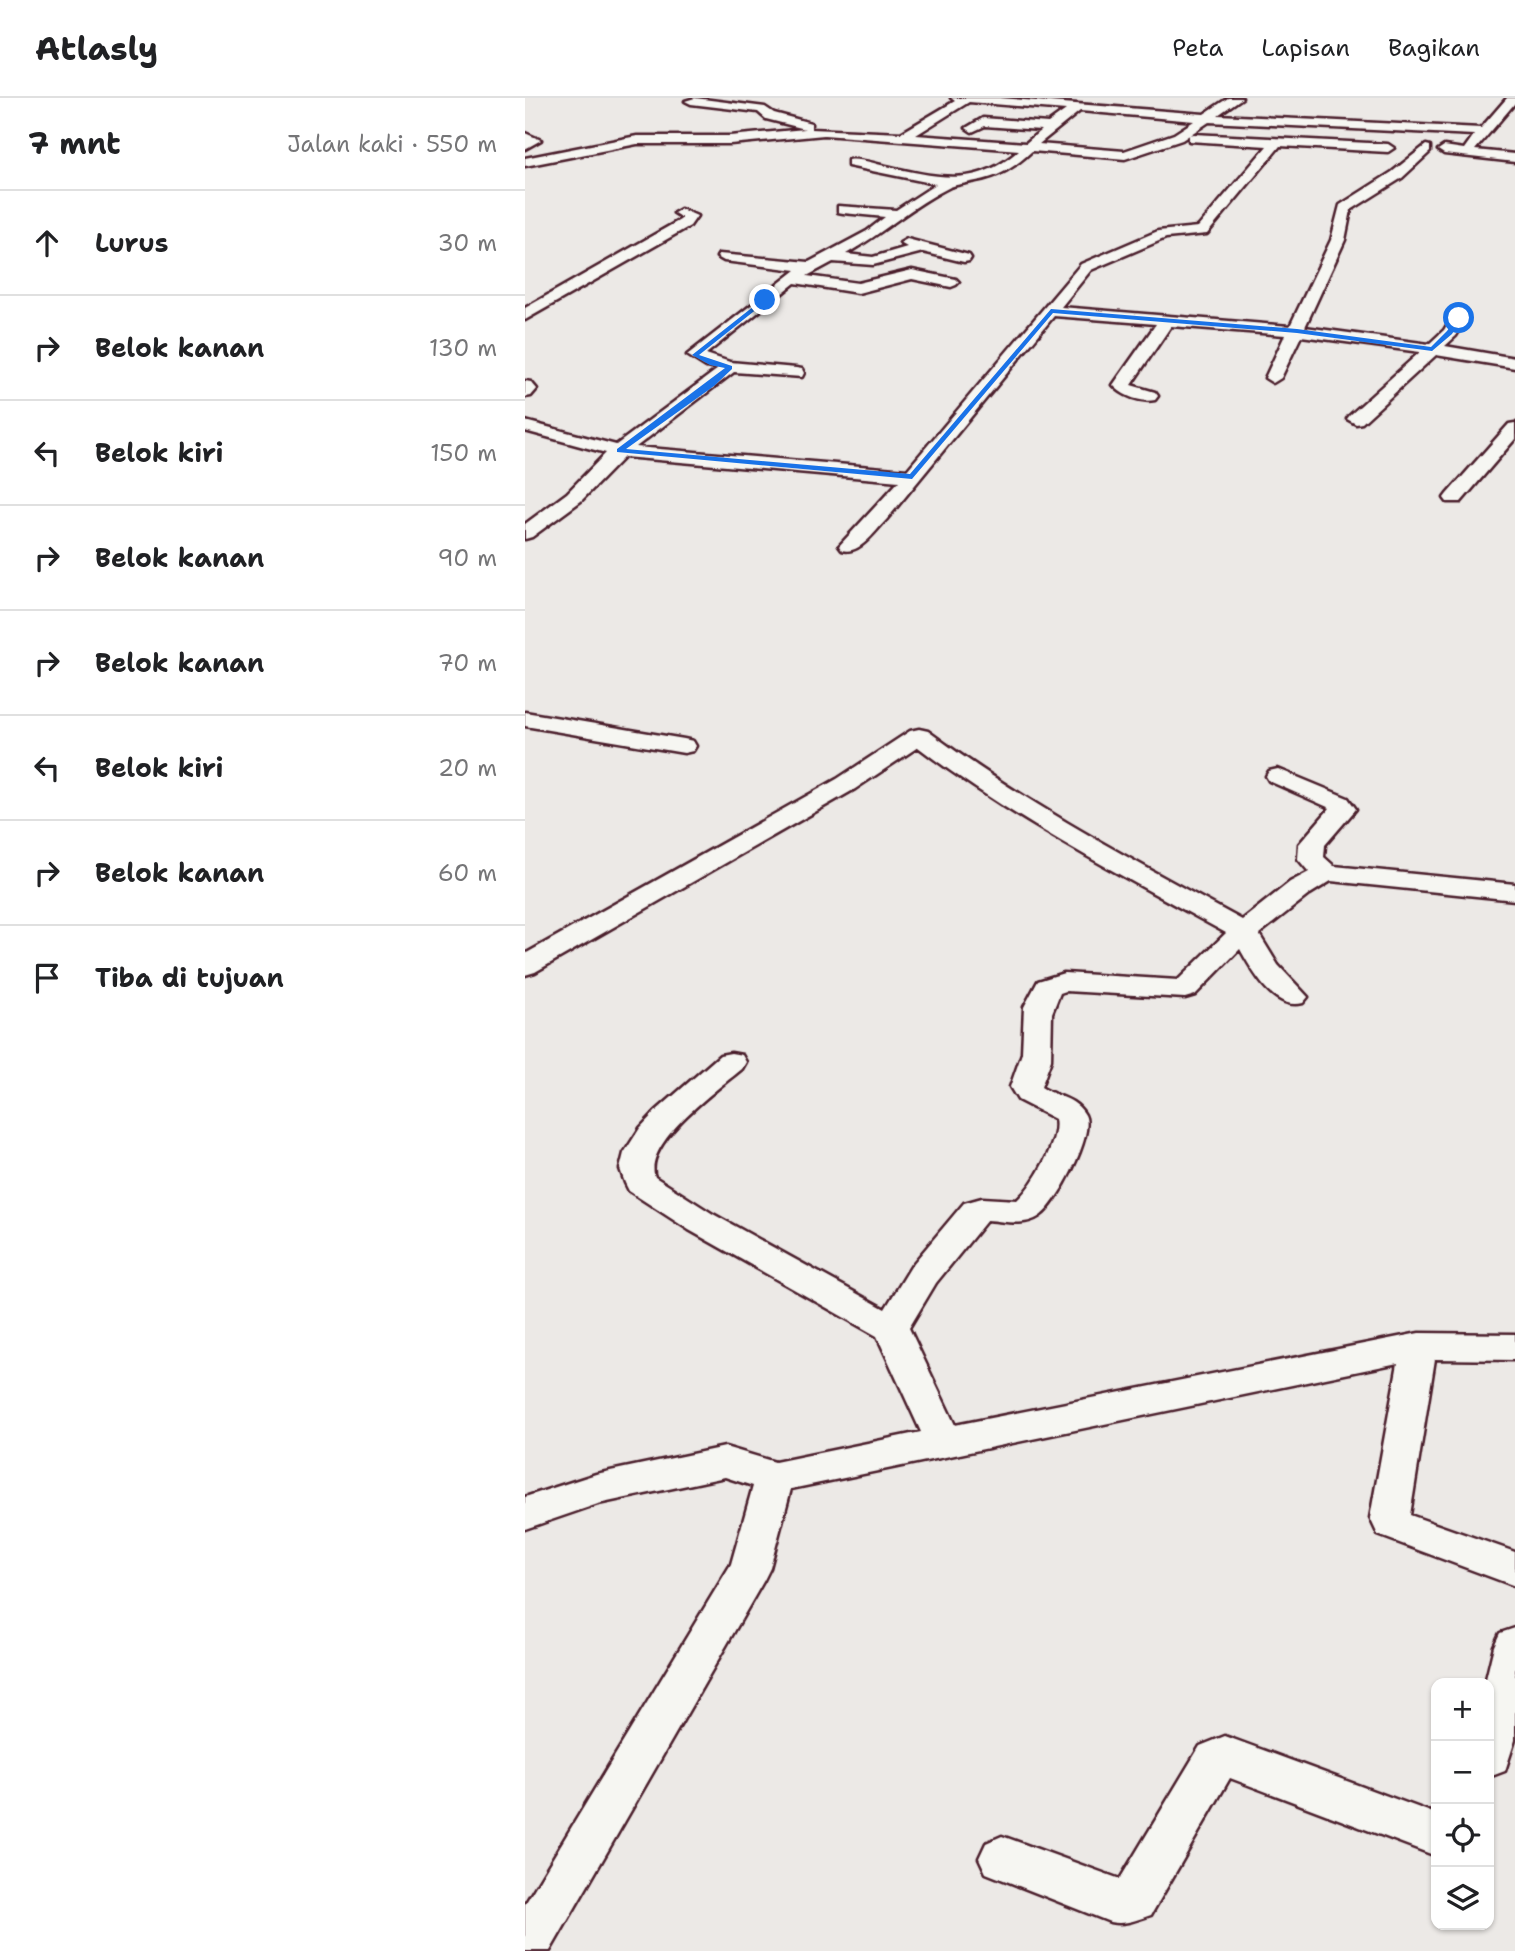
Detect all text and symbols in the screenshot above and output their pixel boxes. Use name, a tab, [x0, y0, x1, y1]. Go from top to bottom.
text: Atlasly	[35, 26, 158, 71]
text: Peta	[1172, 32, 1223, 64]
text: Lapisan	[1261, 32, 1350, 64]
text: Bagikan	[1388, 32, 1480, 64]
text: 7 mnt	[28, 123, 121, 164]
text: Jalan kaki · 550 m	[287, 129, 497, 159]
icon: ahead	[28, 224, 66, 262]
text: Lurus	[95, 225, 168, 260]
text: 30 m	[438, 228, 497, 258]
route end	[749, 284, 780, 315]
route start	[1443, 302, 1474, 333]
icon: right	[28, 329, 66, 367]
text: Belok kanan	[95, 330, 264, 365]
text: 130 m	[429, 333, 497, 363]
icon: left	[28, 434, 66, 472]
text: Belok kiri	[95, 435, 224, 470]
text: 150 m	[430, 438, 497, 468]
icon: right	[28, 539, 66, 577]
text: Belok kanan	[95, 540, 264, 575]
text: 90 m	[437, 543, 497, 573]
icon: right	[28, 644, 66, 682]
text: Belok kanan	[95, 645, 264, 680]
text: 70 m	[438, 648, 497, 678]
icon: left	[28, 749, 66, 787]
text: Belok kiri	[95, 750, 224, 785]
text: 20 m	[438, 753, 497, 783]
icon: right	[28, 854, 66, 892]
text: Belok kanan	[95, 855, 264, 890]
text: 60 m	[438, 858, 497, 888]
icon: arrive	[28, 959, 66, 997]
text: Tiba di tujuan	[95, 960, 284, 995]
map controls	[1431, 1678, 1494, 1930]
button: +	[1431, 1678, 1494, 1741]
button: −	[1431, 1741, 1494, 1804]
button: locate	[1431, 1804, 1494, 1867]
button: layers	[1431, 1867, 1494, 1930]

